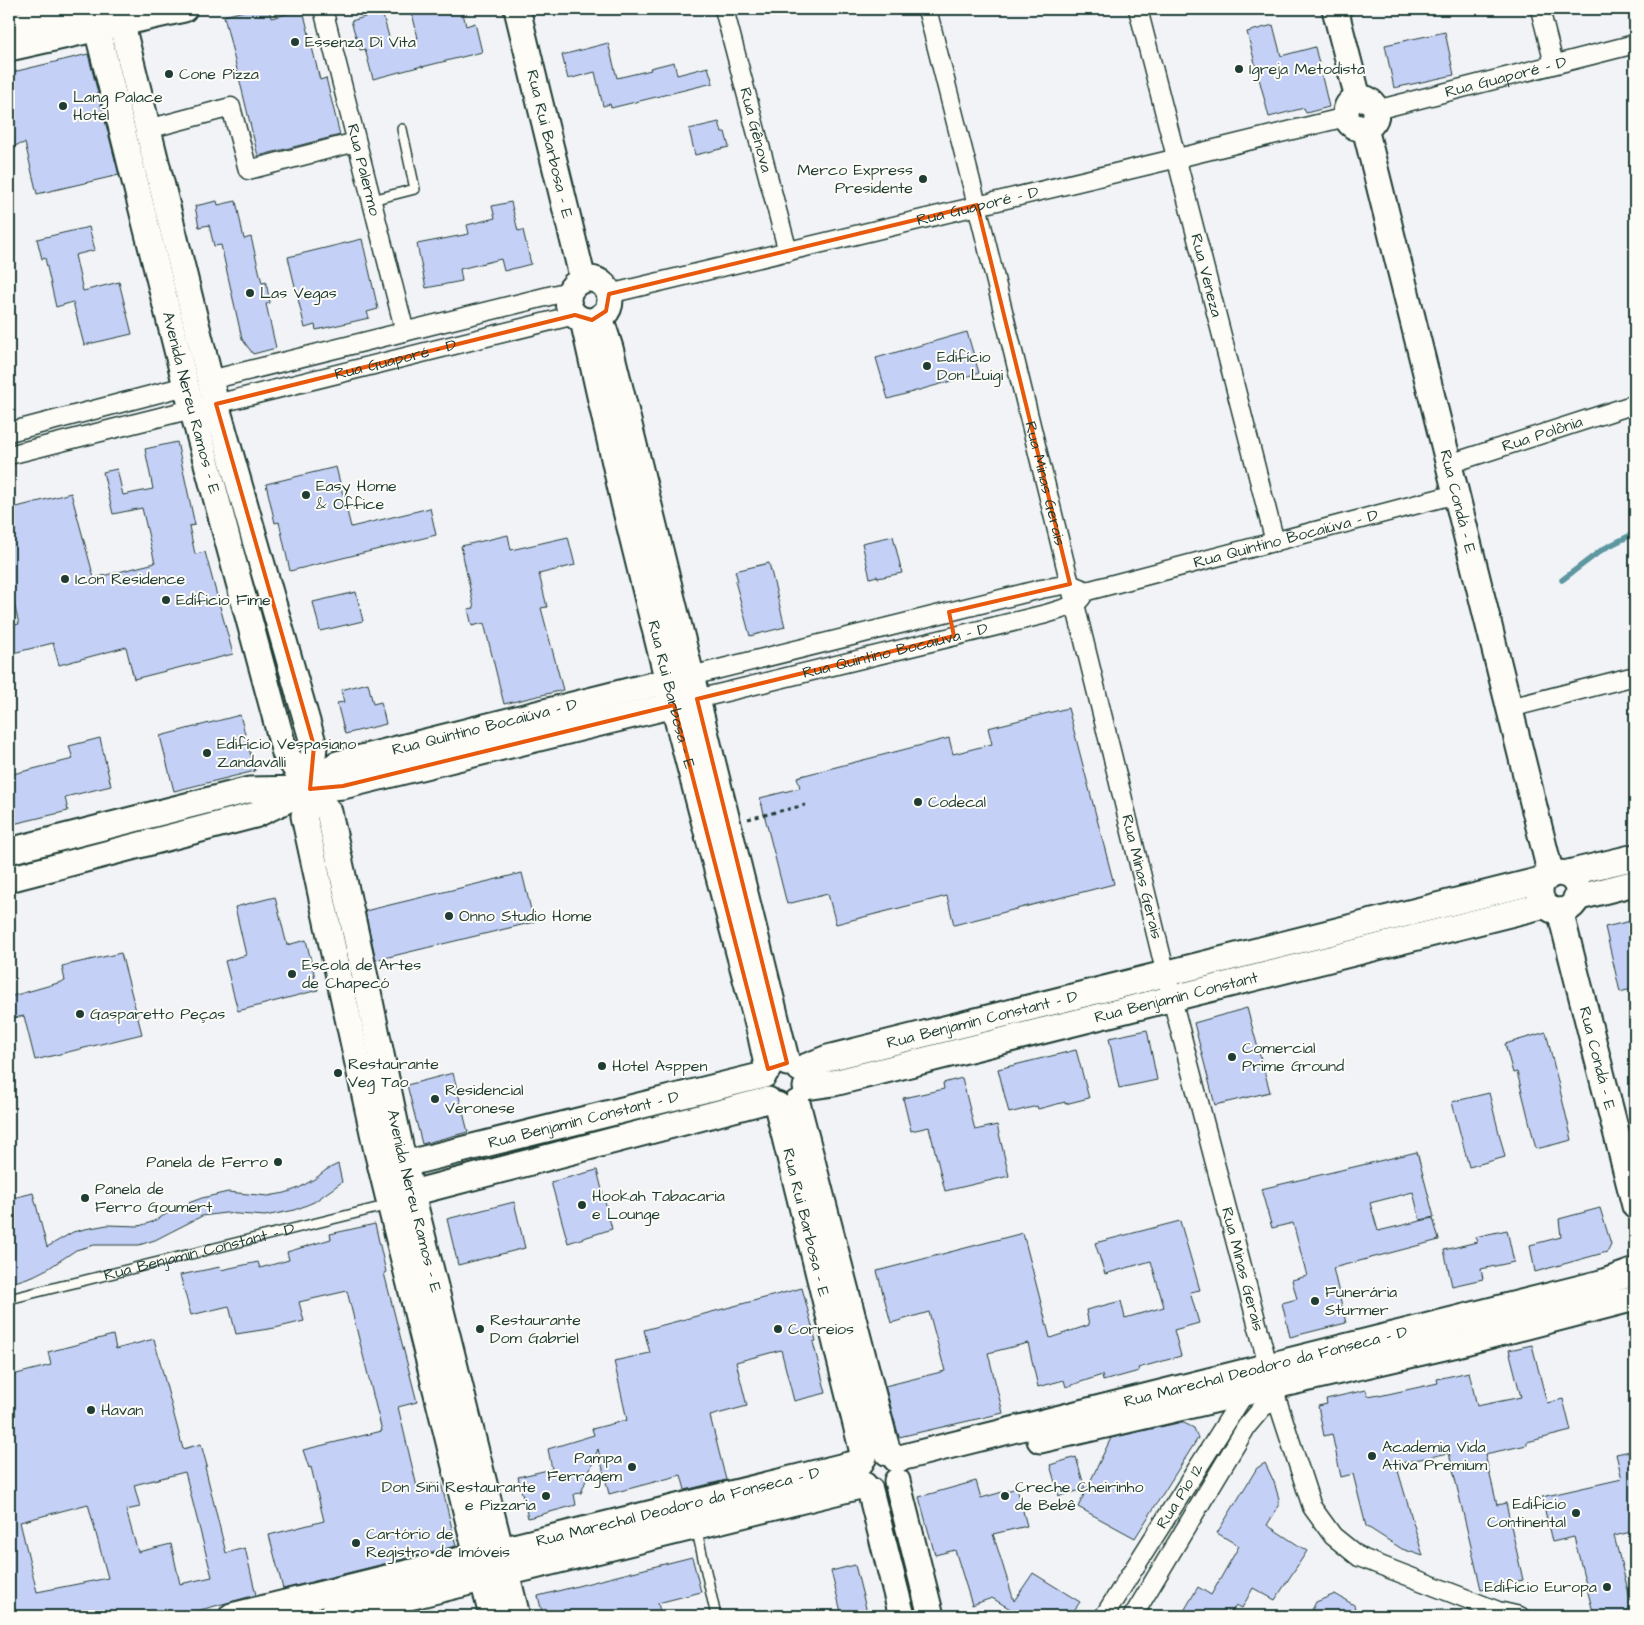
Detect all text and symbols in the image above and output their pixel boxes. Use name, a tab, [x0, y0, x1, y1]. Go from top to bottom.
place label: Essenza Di Vita	[305, 31, 416, 53]
marker: Essenza Di Vita	[289, 36, 301, 48]
street label: Rua Guaporé - D	[1443, 51, 1569, 103]
place label: Igreja Metodista	[1249, 58, 1365, 81]
place label: Cone Pizza	[179, 63, 259, 85]
marker: Igreja Metodista	[1233, 63, 1245, 75]
marker: Cone Pizza	[163, 68, 175, 80]
street label: Rua Rui Barbosa - E	[521, 68, 579, 221]
street label: Rua Gênova	[734, 85, 778, 175]
place label: Lang Palace Hotel	[73, 86, 163, 126]
marker: Lang Palace Hotel	[57, 100, 69, 112]
street label: Rua Palermo	[342, 122, 386, 218]
place label: Merco Express Presidente	[797, 159, 913, 199]
marker: Merco Express Presidente	[917, 173, 929, 185]
street label: Rua Guaporé - D	[914, 181, 1041, 231]
street label: Rua Veneza	[1185, 231, 1228, 319]
place label: Las Vegas	[260, 282, 337, 305]
marker: Las Vegas	[244, 287, 256, 299]
street label: Avenida Nereu Ramos - E	[157, 309, 226, 497]
street label: Rua Guaporé - D	[332, 334, 459, 385]
place label: Edifício Don Luigi	[937, 346, 1004, 387]
marker: Edifício Don Luigi	[921, 360, 933, 372]
street label: Rua Polônia	[1499, 411, 1585, 457]
street label: Rua Minas Gerais	[1020, 419, 1071, 548]
street label: Rua Condá - E	[1435, 448, 1482, 556]
place label: Easy Home & Office	[316, 475, 397, 515]
marker: Easy Home & Office	[300, 489, 312, 501]
street label: Rua Quintino Bocaiúva - D	[1191, 504, 1381, 574]
place label: Icon Residence	[75, 568, 185, 590]
marker: Icon Residence	[59, 573, 71, 585]
place label: Edíficio Fime	[176, 589, 271, 611]
marker: Edíficio Fime	[160, 594, 172, 606]
street label: Rua Rui Barbosa - E	[642, 618, 701, 772]
street label: Rua Quintino Bocaiúva - D	[800, 618, 990, 684]
street label: Rua Quintino Bocaiúva - D	[390, 693, 579, 761]
place label: Edifício Vespasiano Zandavalli	[217, 733, 356, 773]
marker: Edifício Vespasiano Zandavalli	[201, 747, 213, 759]
place label: Codecal	[928, 791, 986, 813]
marker: Codecal	[912, 796, 924, 808]
street label: Rua Minas Gerais	[1116, 812, 1168, 941]
place label: Onno Studio Home	[459, 905, 592, 927]
marker: Onno Studio Home	[443, 910, 455, 922]
place label: Escola de Artes de Chapecó	[302, 954, 421, 994]
street label: Rua Benjamin Constant	[1092, 966, 1261, 1028]
marker: Escola de Artes de Chapecó	[286, 968, 298, 980]
street label: Rua Benjamin Constant - D	[884, 985, 1080, 1054]
place label: Gasparetto Peças	[90, 1003, 225, 1025]
street label: Rua Condá - E	[1574, 1004, 1621, 1113]
marker: Gasparetto Peças	[74, 1008, 86, 1020]
place label: Comercial Prime Ground	[1242, 1037, 1344, 1077]
marker: Comercial Prime Ground	[1226, 1051, 1238, 1063]
place label: Restaurante Veg Tao	[348, 1053, 439, 1094]
place label: Hotel Asppen	[612, 1055, 707, 1077]
marker: Hotel Asppen	[596, 1060, 608, 1072]
marker: Restaurante Veg Tao	[332, 1067, 344, 1079]
place label: Residencial Veronese	[445, 1079, 524, 1119]
street label: Rua Benjamin Constant - D	[486, 1085, 681, 1154]
marker: Residencial Veronese	[429, 1093, 441, 1105]
street label: Avenida Nereu Ramos - E	[382, 1108, 447, 1295]
street label: Rua Rui Barbosa - E	[777, 1146, 835, 1299]
place label: Panela de Ferro	[146, 1151, 268, 1173]
marker: Panela de Ferro	[272, 1156, 284, 1168]
place label: Panela de Ferro Goumert	[95, 1178, 213, 1218]
place label: Hookah Tabacaria e Lounge	[592, 1185, 725, 1226]
marker: Panela de Ferro Goumert	[79, 1192, 91, 1204]
marker: Hookah Tabacaria e Lounge	[576, 1199, 588, 1211]
street label: Rua Minas Gerais	[1216, 1205, 1269, 1333]
street label: Rua Benjamin Constant - D	[102, 1218, 297, 1286]
place label: Funerária Sturmer	[1325, 1281, 1397, 1321]
marker: Funerária Sturmer	[1309, 1295, 1321, 1307]
place label: Restaurante Dom Gabriel	[490, 1309, 581, 1349]
place label: Correios	[788, 1318, 854, 1340]
street label: Rua Marechal Deodoro da Fonseca - D	[1122, 1321, 1410, 1413]
marker: Restaurante Dom Gabriel	[474, 1323, 486, 1335]
marker: Correios	[772, 1323, 784, 1335]
place label: Havan	[101, 1399, 143, 1421]
marker: Havan	[85, 1404, 97, 1416]
place label: Academia Vida Ativa Premium	[1382, 1436, 1488, 1476]
place label: Pampa Ferragem	[547, 1447, 623, 1488]
marker: Academia Vida Ativa Premium	[1366, 1450, 1378, 1462]
street label: Rua Pio 12	[1151, 1459, 1209, 1533]
marker: Pampa Ferragem	[626, 1461, 638, 1473]
street label: Rua Marechal Deodoro da Fonseca - D	[534, 1462, 822, 1552]
place label: Don Sini Restaurante e Pizzaria	[382, 1476, 536, 1516]
place label: Creche Cheirinho de Bebê	[1015, 1476, 1143, 1516]
marker: Don Sini Restaurante e Pizzaria	[540, 1490, 552, 1502]
marker: Creche Cheirinho de Bebê	[999, 1490, 1011, 1502]
place label: Edifício Continental	[1487, 1493, 1566, 1533]
marker: Edifício Continental	[1570, 1507, 1582, 1519]
place label: Cartório de Registro de Imóveis	[366, 1523, 510, 1564]
marker: Cartório de Registro de Imóveis	[350, 1537, 362, 1549]
place label: Edifício Europa	[1485, 1576, 1597, 1598]
marker: Edifício Europa	[1601, 1581, 1613, 1593]

